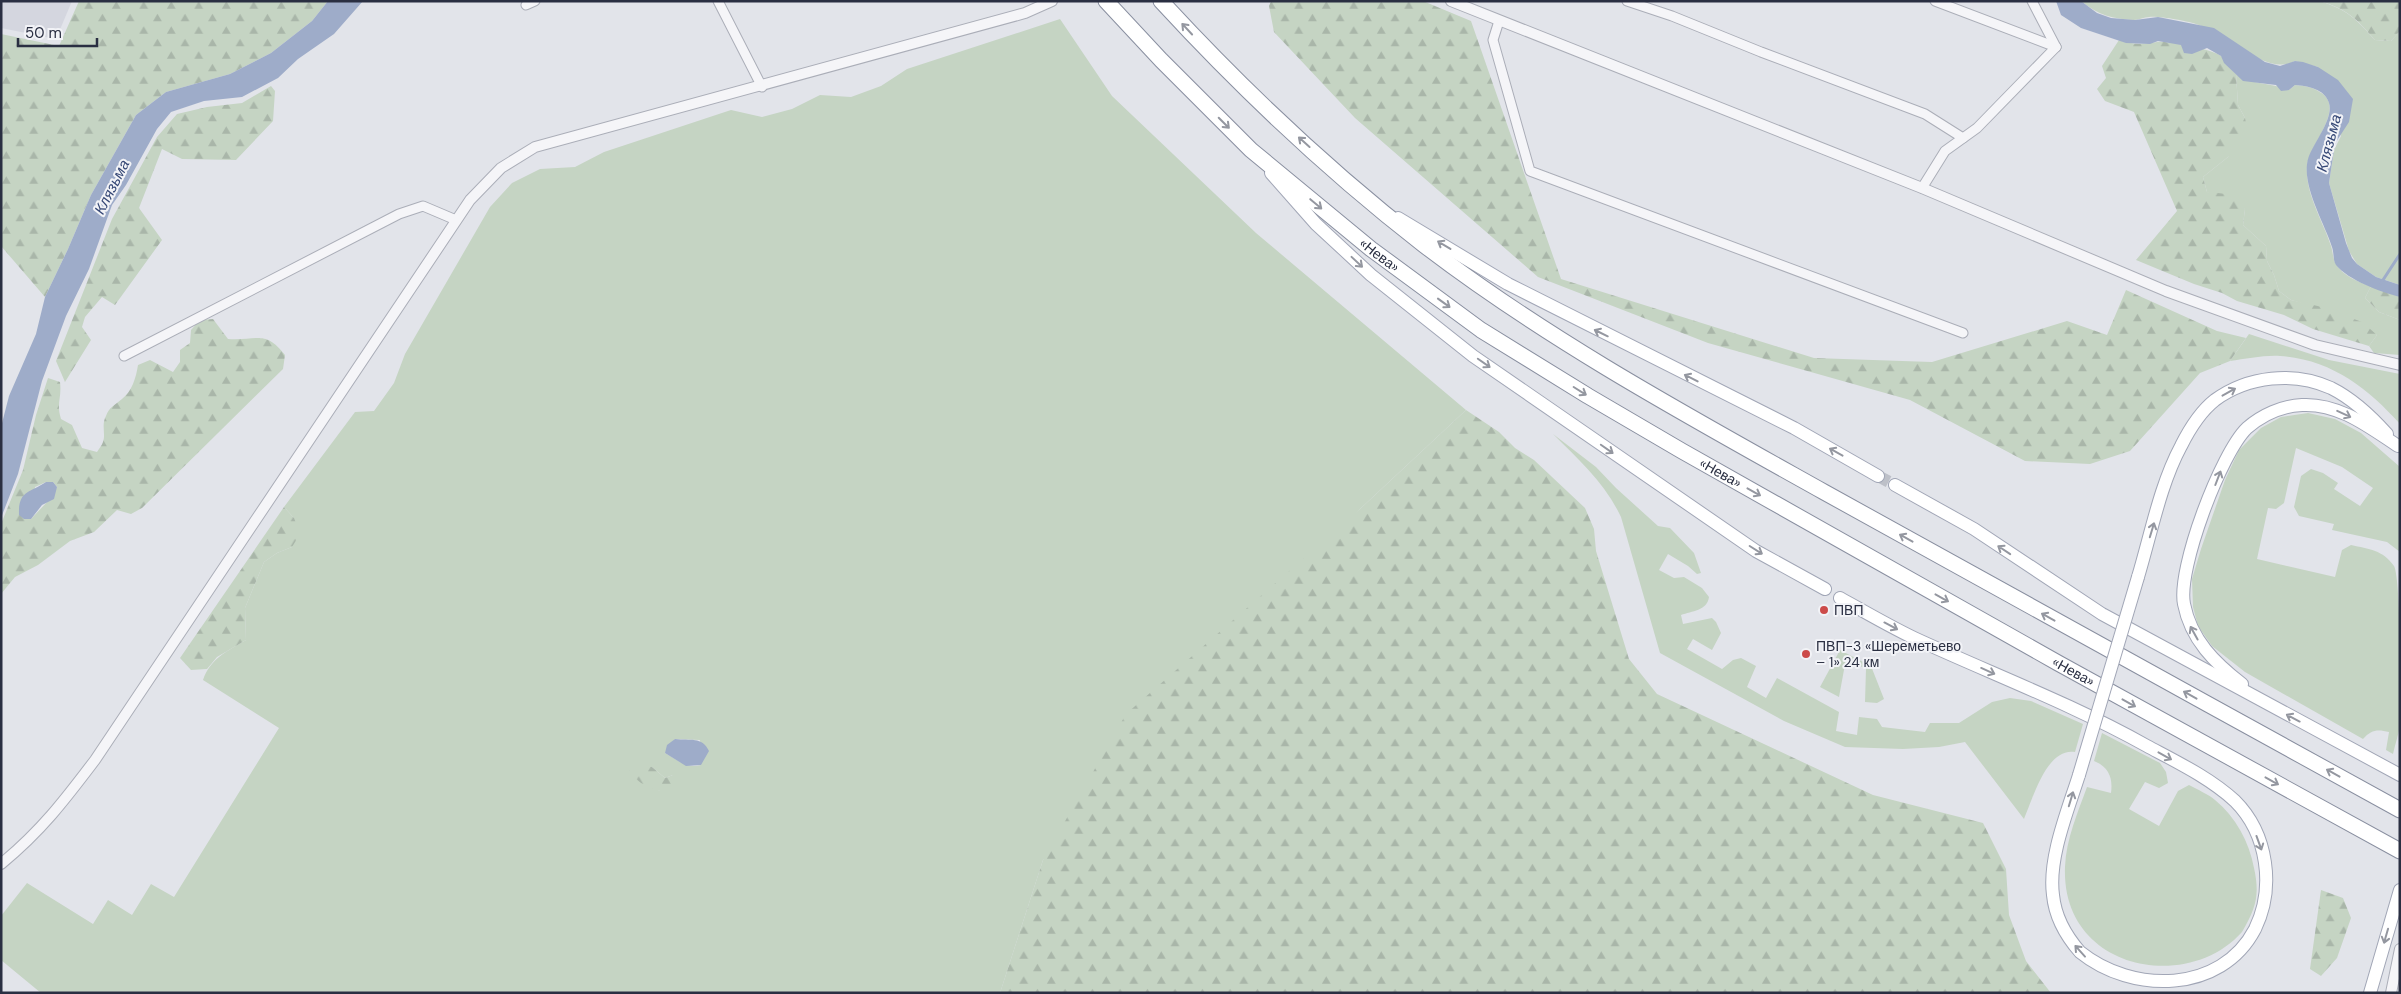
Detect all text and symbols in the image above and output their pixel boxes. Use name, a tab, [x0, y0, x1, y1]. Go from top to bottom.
scale bar	[18, 15, 96, 47]
text: 50 m	[25, 23, 62, 43]
one-way arrow	[1181, 23, 1193, 36]
water label: Клязьма	[2312, 112, 2346, 174]
one-way arrow	[1218, 117, 1230, 129]
one-way arrow	[1297, 136, 1310, 148]
water label: Клязьма	[90, 156, 134, 218]
one-way arrow	[1309, 198, 1322, 209]
street label: «Нева»	[1356, 234, 1403, 276]
one-way arrow	[1437, 240, 1451, 250]
one-way arrow	[1350, 256, 1363, 267]
one-way arrow	[1437, 298, 1451, 308]
one-way arrow	[1594, 328, 1609, 337]
one-way arrow	[1476, 358, 1490, 368]
one-way arrow	[1684, 373, 1699, 382]
one-way arrow	[1573, 387, 1587, 397]
one-way arrow	[2221, 387, 2236, 396]
one-way arrow	[2336, 409, 2351, 419]
one-way arrow	[1600, 444, 1614, 454]
one-way arrow	[1828, 447, 1843, 457]
street label: «Нева»	[1696, 454, 1745, 492]
one-way arrow	[2213, 471, 2223, 486]
one-way arrow	[1747, 487, 1762, 497]
one-way arrow	[2147, 522, 2157, 538]
one-way arrow	[1899, 533, 1914, 542]
one-way arrow	[1997, 545, 2011, 555]
one-way arrow	[1748, 546, 1762, 556]
one-way arrow	[1934, 593, 1948, 603]
place label: ПВП	[1834, 601, 1863, 619]
marker: ПВП	[1818, 604, 1830, 616]
one-way arrow	[2041, 612, 2055, 622]
one-way arrow	[1883, 622, 1898, 631]
one-way arrow	[2189, 625, 2199, 640]
place label: ПВП-3 «Шереметьево – 1» 24 км	[1816, 637, 1961, 671]
marker: ПВП-3 «Шереметьево – 1» 24 км	[1800, 648, 1812, 660]
street label: «Нева»	[2049, 653, 2098, 690]
one-way arrow	[1980, 667, 1995, 676]
one-way arrow	[2184, 690, 2198, 700]
one-way arrow	[2122, 698, 2136, 708]
one-way arrow	[2286, 712, 2301, 722]
one-way arrow	[2157, 751, 2172, 761]
one-way arrow	[2326, 768, 2340, 778]
one-way arrow	[2264, 776, 2279, 786]
one-way arrow	[2067, 791, 2077, 807]
one-way arrow	[2255, 834, 2264, 850]
one-way arrow	[2381, 928, 2391, 944]
one-way arrow	[2074, 945, 2086, 958]

